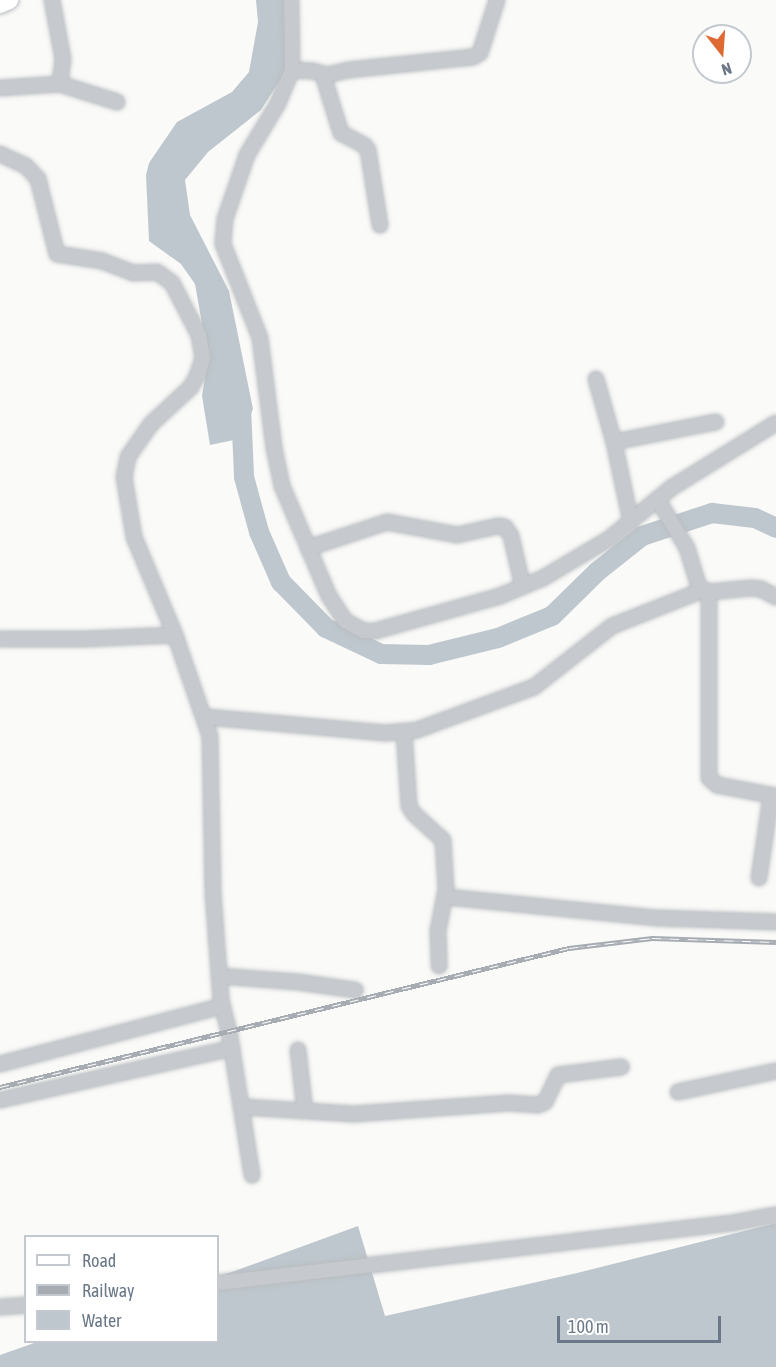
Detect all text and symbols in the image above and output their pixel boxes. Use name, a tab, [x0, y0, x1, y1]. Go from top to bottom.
north arrow	[692, 24, 752, 84]
text: N	[720, 59, 734, 79]
legend	[24, 1235, 219, 1343]
text: Road	[82, 1250, 116, 1271]
text: Railway	[82, 1280, 134, 1301]
scale bar	[560, 1304, 724, 1342]
text: Water	[82, 1310, 121, 1331]
text: 100 m	[568, 1316, 609, 1337]

